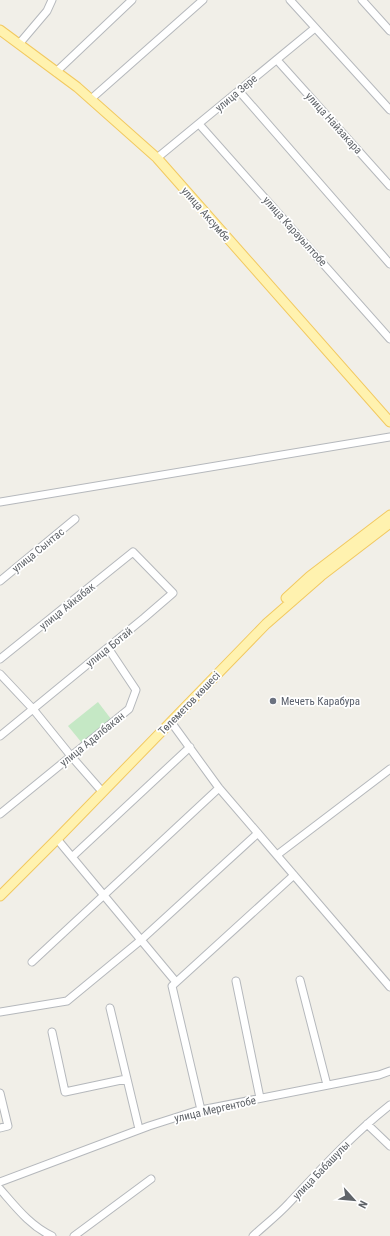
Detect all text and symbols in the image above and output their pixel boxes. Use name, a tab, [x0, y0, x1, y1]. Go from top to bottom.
street label: улица Зере	[213, 72, 260, 115]
street label: улица Найзакара	[303, 90, 365, 157]
street label: улица Аксумбе	[178, 184, 233, 244]
street label: улица Карауылтобе	[260, 194, 329, 269]
street label: улица Сынтас	[10, 525, 67, 575]
street label: улица Айкабак	[37, 580, 98, 633]
street label: улица Ботай	[83, 625, 135, 670]
street label: Төлеметов көшесі	[156, 669, 223, 738]
place label: Мечеть Карабура	[281, 695, 360, 708]
marker: Мечеть Карабура	[268, 696, 278, 706]
street label: улица Адалбакан	[58, 709, 127, 769]
street label: улица Мергентобе	[173, 1094, 257, 1125]
street label: улица Бабашулы	[290, 1138, 353, 1202]
north arrow	[334, 1180, 374, 1220]
text: N	[355, 1198, 370, 1210]

